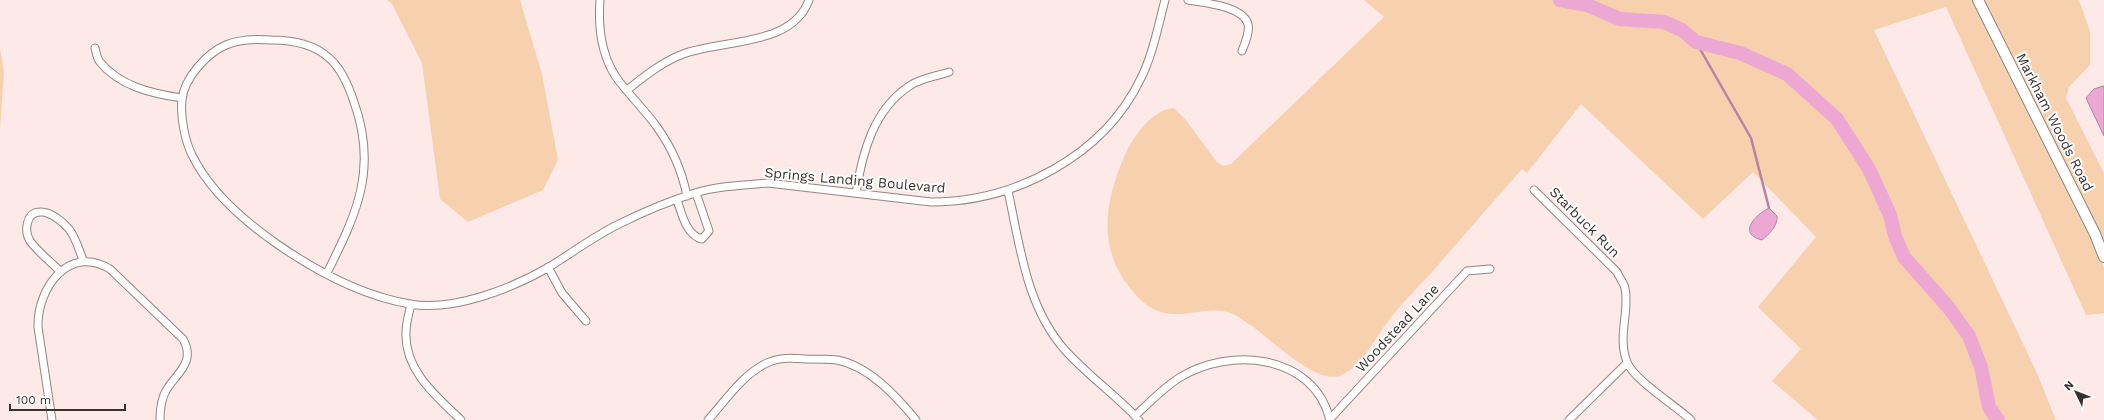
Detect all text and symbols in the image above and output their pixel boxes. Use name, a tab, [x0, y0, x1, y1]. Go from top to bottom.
street label: Markham Woods Road	[2013, 50, 2097, 194]
street label: Springs Landing Boulevard	[764, 164, 946, 196]
street label: Starbuck Run	[1547, 184, 1623, 260]
street label: Woodstead Lane	[1352, 281, 1442, 375]
north arrow	[2056, 372, 2096, 412]
text: N	[2062, 378, 2077, 393]
scale bar	[10, 386, 125, 412]
text: 100 m	[16, 393, 51, 407]

